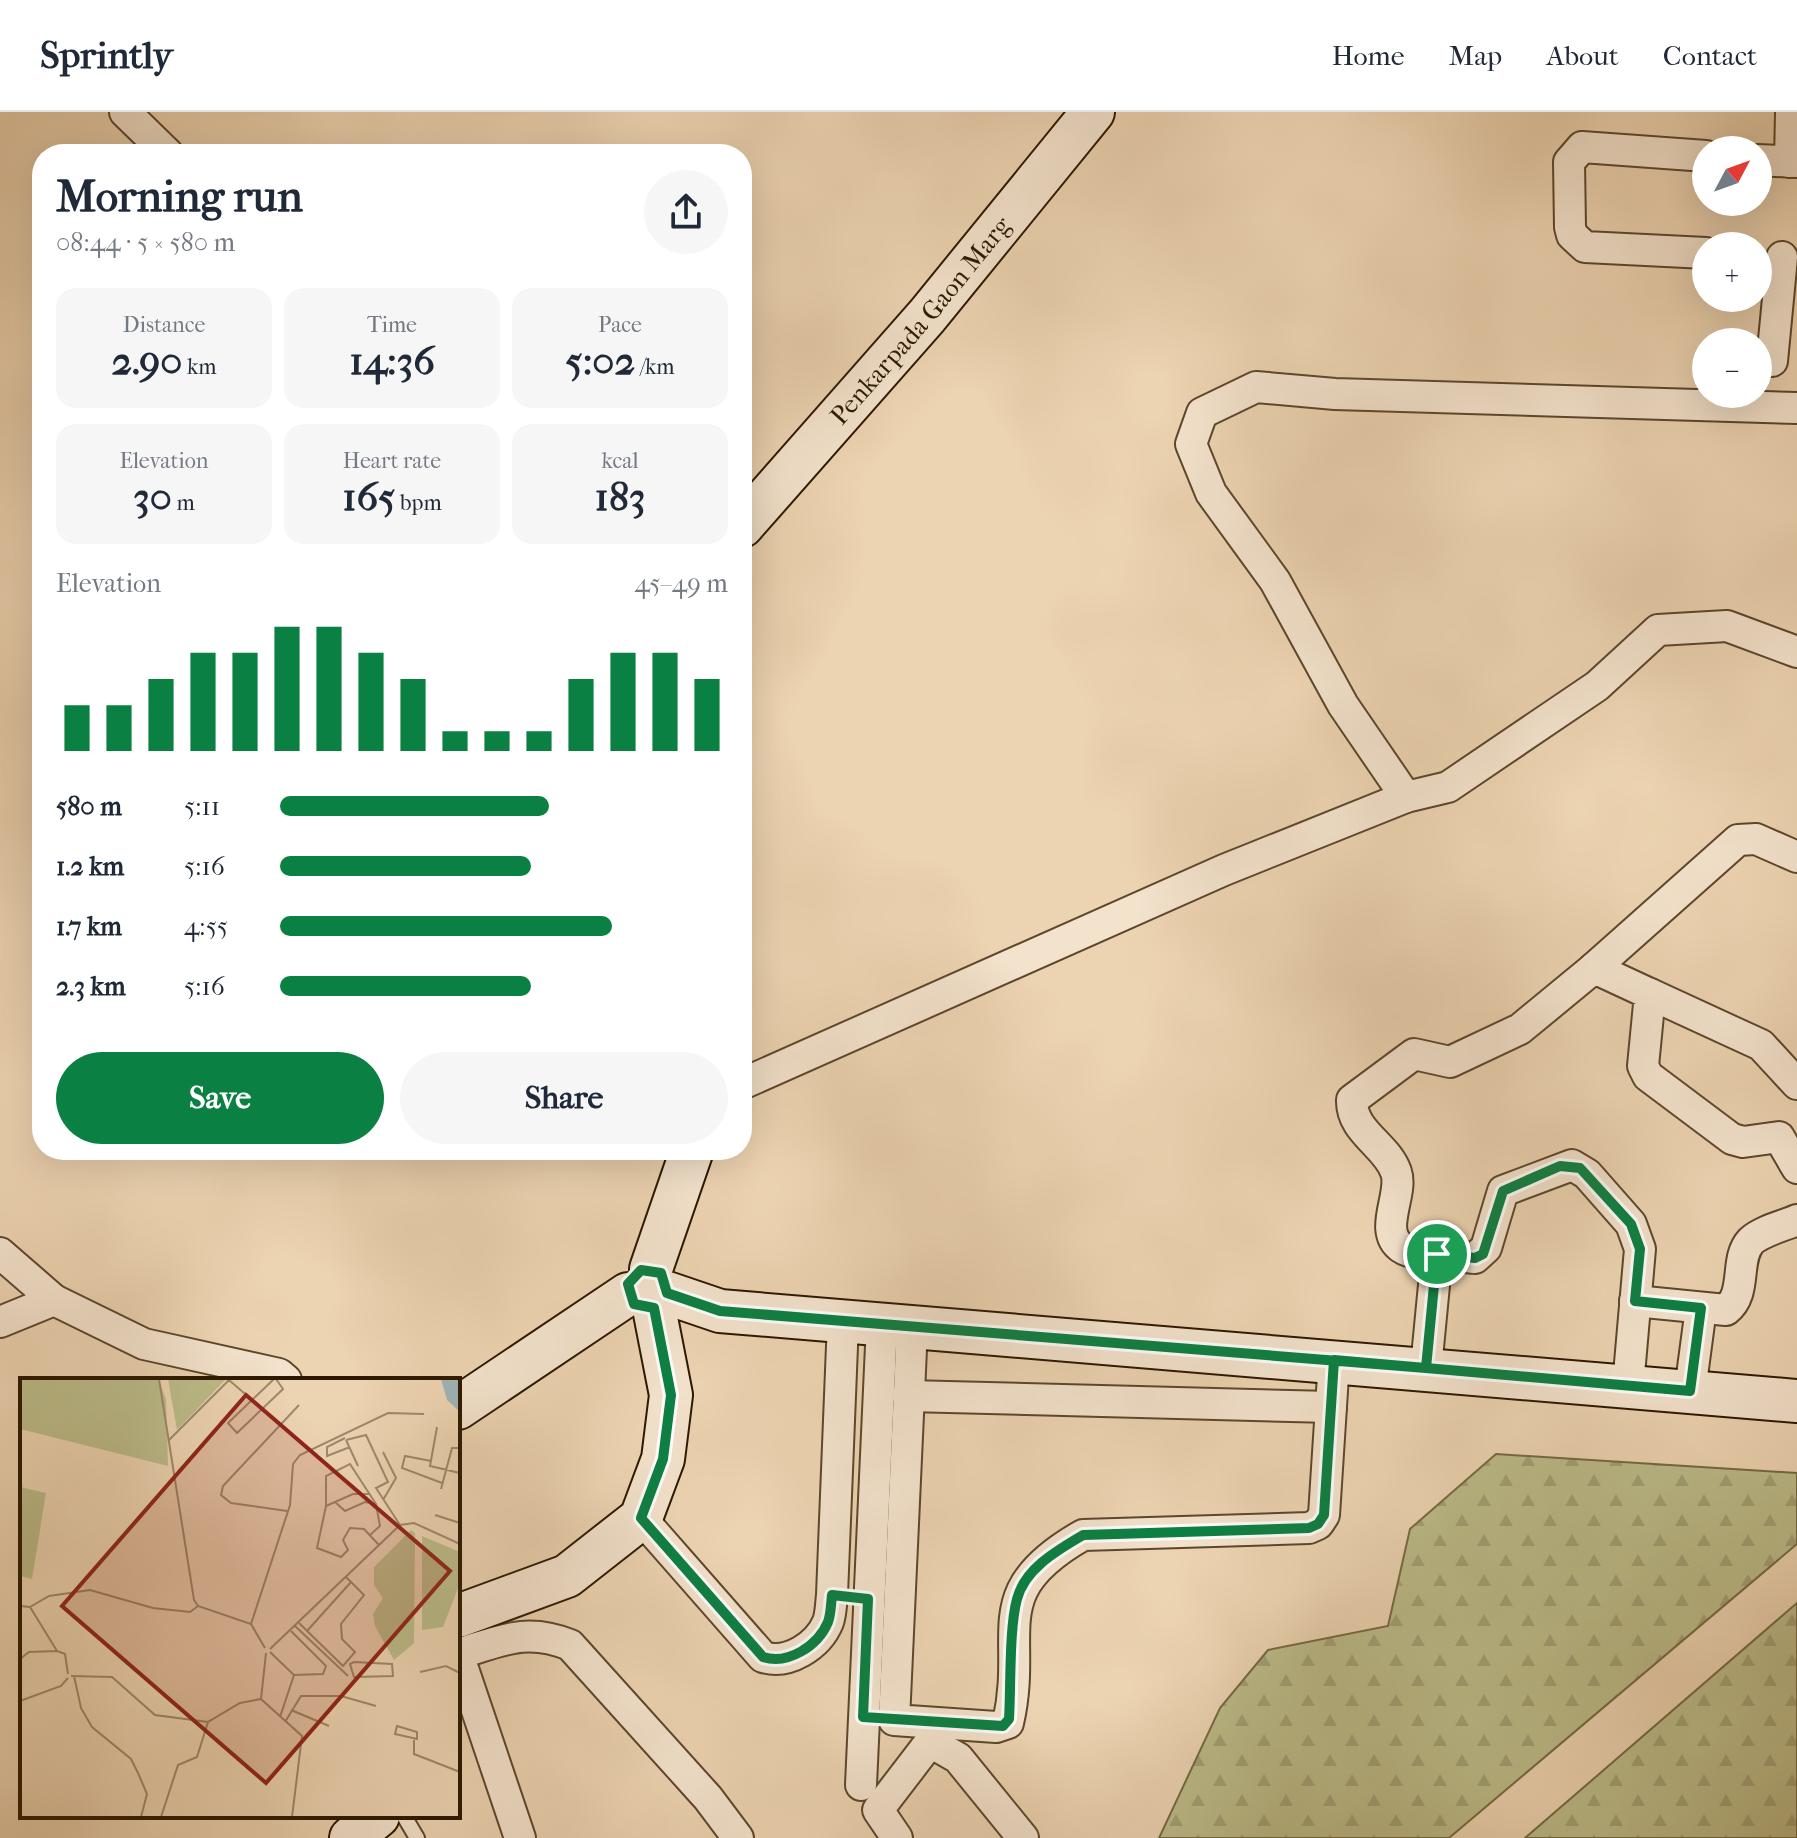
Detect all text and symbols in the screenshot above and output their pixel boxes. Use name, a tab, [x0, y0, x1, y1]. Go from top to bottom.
text: Sprintly	[40, 33, 173, 78]
text: Home	[1332, 39, 1405, 72]
text: Map	[1449, 39, 1502, 72]
text: About	[1546, 39, 1619, 72]
text: Contact	[1663, 39, 1757, 72]
north arrow	[1692, 136, 1772, 216]
map controls	[1692, 136, 1772, 408]
button: share	[644, 170, 728, 254]
text: Morning run	[56, 171, 303, 222]
street label: Penkarpada Gaon Marg	[824, 210, 1018, 431]
text: 08:44 · 5 × 580 m	[56, 227, 235, 258]
button: +	[1692, 232, 1772, 312]
text: Distance	[123, 312, 205, 338]
text: Time	[367, 312, 417, 338]
text: Pace	[598, 312, 642, 338]
button: −	[1692, 328, 1772, 408]
text: 2.90	[111, 338, 182, 384]
text: 14:36	[349, 338, 435, 384]
text: 5:02	[565, 338, 635, 384]
text: km	[182, 354, 217, 380]
text: /km	[635, 354, 675, 380]
text: Elevation	[120, 448, 208, 474]
text: Heart rate	[343, 448, 441, 474]
text: kcal	[601, 448, 639, 474]
text: 30	[133, 474, 172, 520]
text: 165	[342, 474, 395, 520]
text: 183	[595, 474, 645, 520]
text: m	[172, 490, 195, 516]
text: bpm	[395, 490, 442, 516]
text: Elevation	[56, 568, 161, 599]
text: 45–49 m	[635, 568, 728, 599]
text: 580 m	[56, 791, 122, 822]
text: 5:11	[184, 791, 220, 822]
text: 1.2 km	[56, 851, 124, 882]
text: 5:16	[184, 851, 225, 882]
text: 1.7 km	[56, 911, 122, 942]
text: 4:55	[184, 911, 228, 942]
text: 2.3 km	[56, 971, 126, 1002]
text: 5:16	[184, 971, 225, 1002]
button: Save	[56, 1052, 384, 1144]
button: Share	[400, 1052, 728, 1144]
pin	[1403, 1220, 1471, 1288]
icon: arrive	[1415, 1232, 1459, 1276]
inset map	[20, 1378, 460, 1818]

